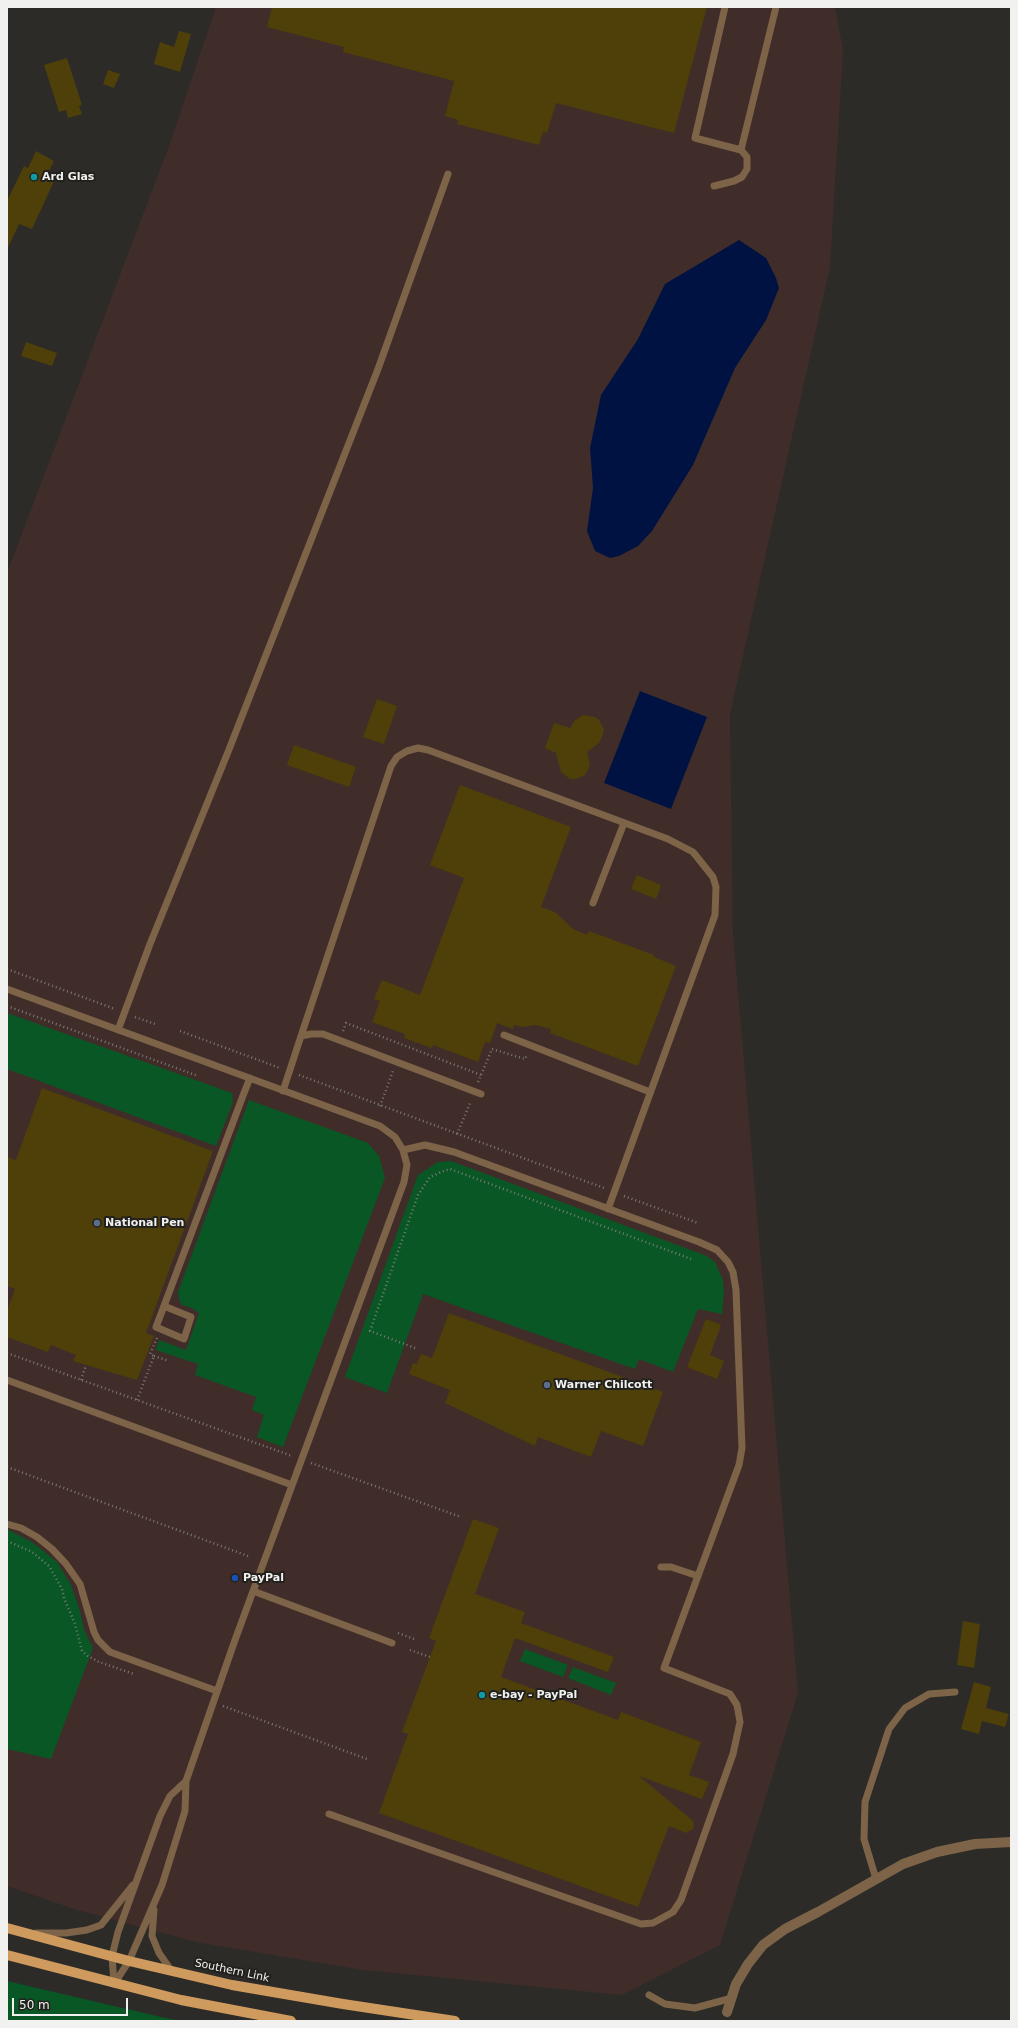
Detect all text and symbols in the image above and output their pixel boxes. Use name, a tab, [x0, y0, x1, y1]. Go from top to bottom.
place label: Ard Glas	[42, 170, 94, 184]
marker: Ard Glas	[29, 172, 39, 182]
place label: National Pen	[105, 1216, 184, 1230]
marker: National Pen	[92, 1218, 102, 1228]
place label: Warner Chilcott	[555, 1378, 652, 1392]
marker: Warner Chilcott	[542, 1380, 552, 1390]
place label: PayPal	[243, 1571, 284, 1585]
marker: PayPal	[230, 1573, 240, 1583]
place label: e-bay - PayPal	[490, 1688, 577, 1702]
marker: e-bay - PayPal	[477, 1690, 487, 1700]
street label: Southern Link	[193, 1957, 271, 1985]
scale bar	[14, 1990, 130, 2016]
text: 50 m	[19, 1998, 50, 2012]

